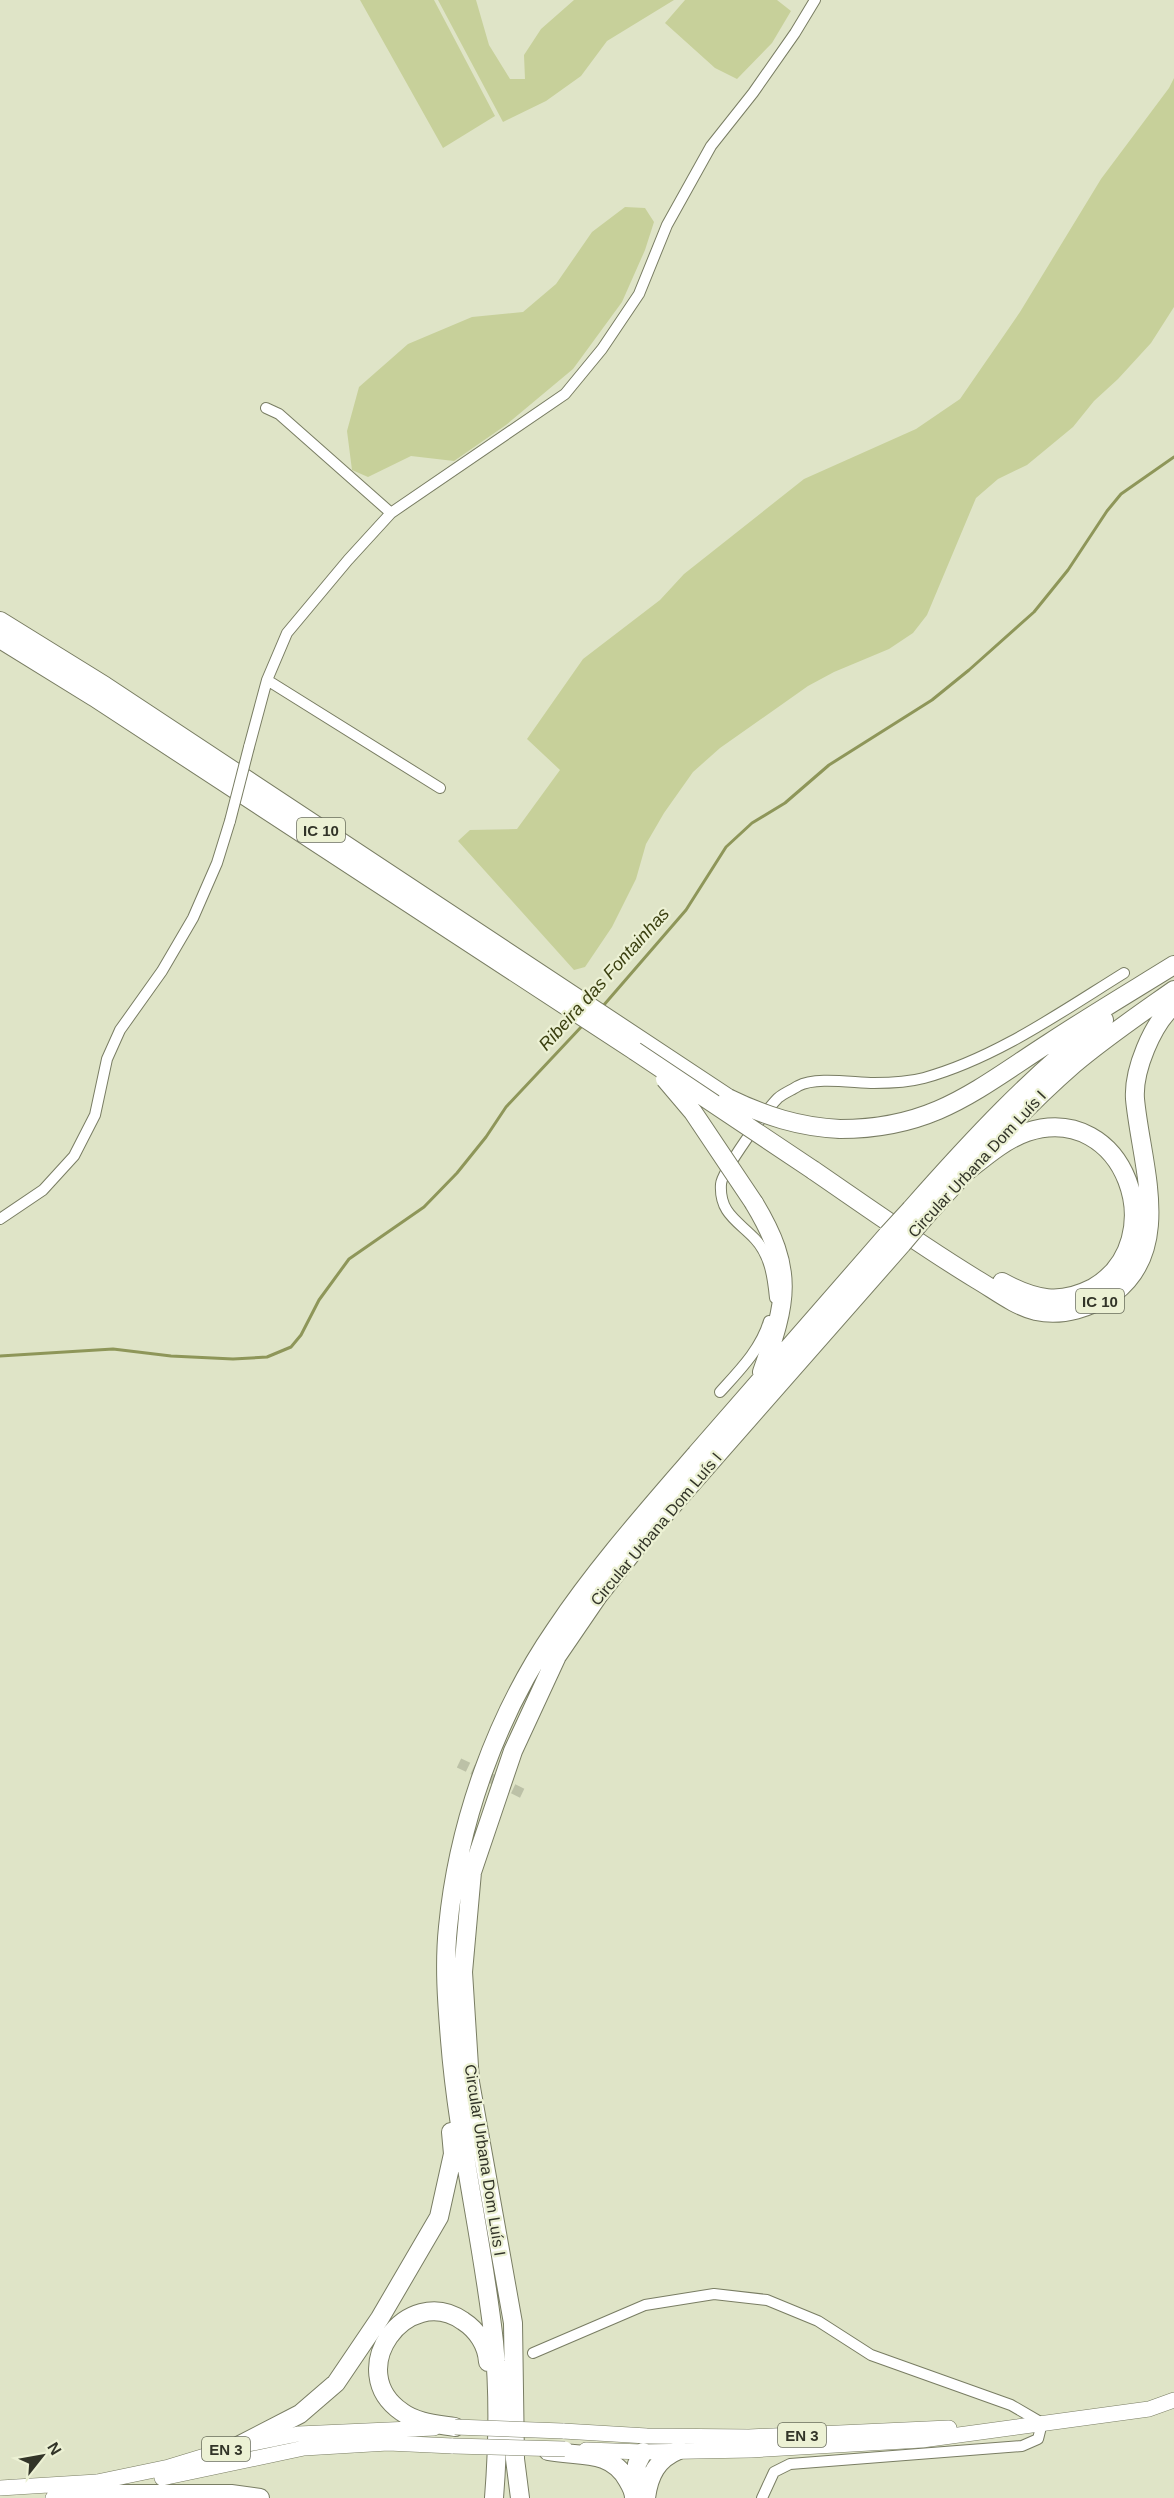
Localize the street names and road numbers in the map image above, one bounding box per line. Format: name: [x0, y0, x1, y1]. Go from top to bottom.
road number: IC 10: [297, 818, 345, 842]
street label: Circular Urbana Dom Luís I: [905, 1087, 1049, 1241]
road number: IC 10: [1076, 1289, 1124, 1313]
street label: Circular Urbana Dom Luís I: [587, 1449, 725, 1609]
street label: Circular Urbana Dom Luís I: [461, 2063, 509, 2257]
road number: EN 3: [778, 2423, 826, 2447]
road number: EN 3: [202, 2437, 250, 2461]

